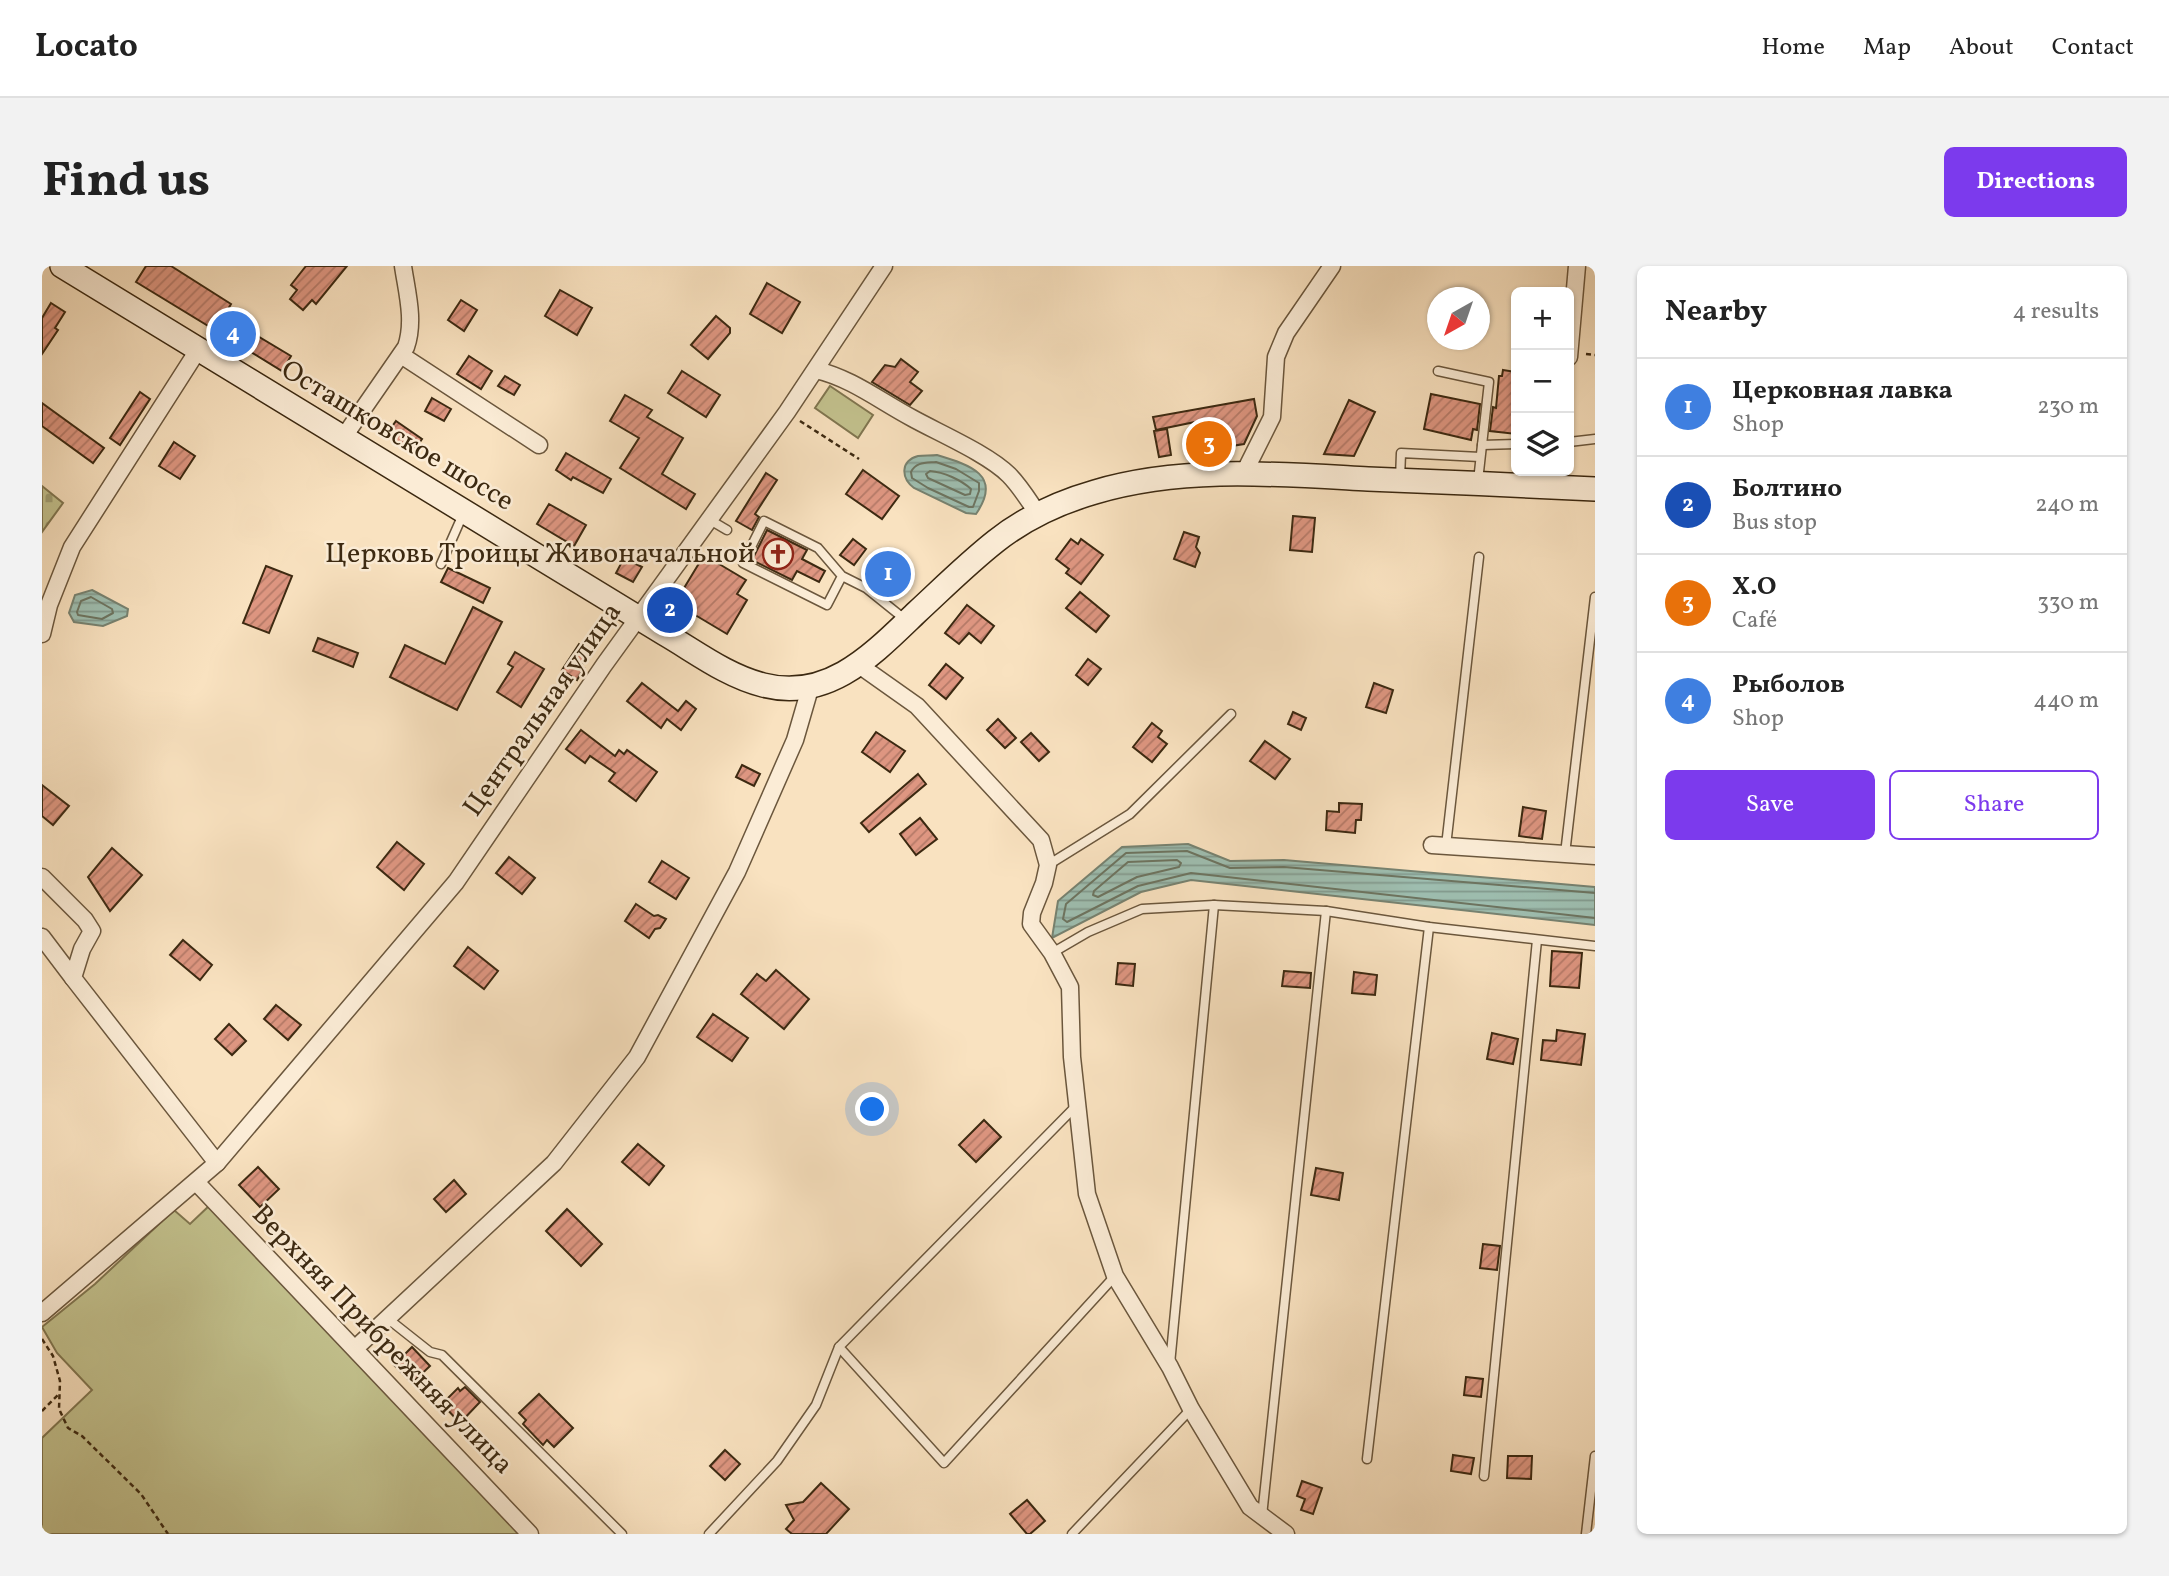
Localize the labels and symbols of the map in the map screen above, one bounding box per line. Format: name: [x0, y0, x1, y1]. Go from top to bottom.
north arrow: [1427, 287, 1490, 350]
pin: 4: [210, 308, 256, 360]
street label: Осташковское шоссе: [273, 351, 521, 521]
pin: 3: [1186, 418, 1232, 470]
place label: Церковь Троицы Живоначальной: [325, 535, 755, 574]
church icon: Церковь Троицы Живоначальной: [761, 537, 795, 571]
pin: 1: [865, 548, 911, 600]
pin: 2: [647, 584, 693, 636]
street label: Центральная улица: [454, 595, 632, 825]
your location: [855, 1092, 889, 1126]
street label: Верхняя Прибрежняя улица: [242, 1196, 522, 1484]

